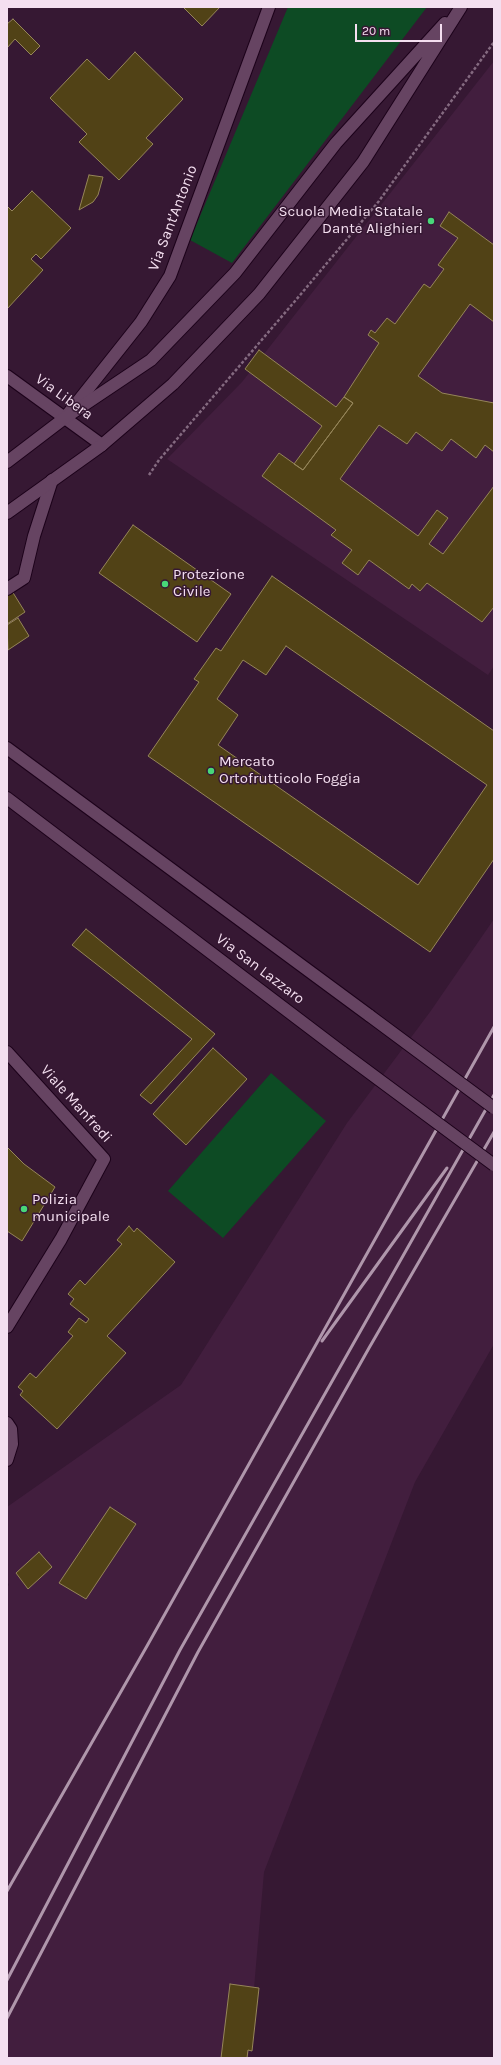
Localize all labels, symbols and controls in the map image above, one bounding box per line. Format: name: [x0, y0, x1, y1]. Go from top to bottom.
scale bar: [357, 16, 444, 42]
text: 20 m: [362, 24, 390, 38]
street label: Via Sant'Antonio: [145, 162, 201, 274]
place label: Scuola Media Statale Dante Alighieri: [279, 203, 423, 238]
marker: Scuola Media Statale Dante Alighieri: [426, 216, 436, 226]
street label: Via Libera: [32, 370, 96, 424]
place label: Protezione Civile: [173, 566, 245, 601]
marker: Protezione Civile: [160, 579, 170, 589]
place label: Mercato Ortofrutticolo Foggia: [219, 753, 361, 788]
marker: Mercato Ortofrutticolo Foggia: [206, 766, 216, 776]
street label: Via San Lazzaro: [212, 930, 308, 1008]
street label: Viale Manfredi: [36, 1061, 116, 1147]
place label: Polizia municipale: [32, 1191, 110, 1226]
marker: Polizia municipale: [19, 1204, 29, 1214]

